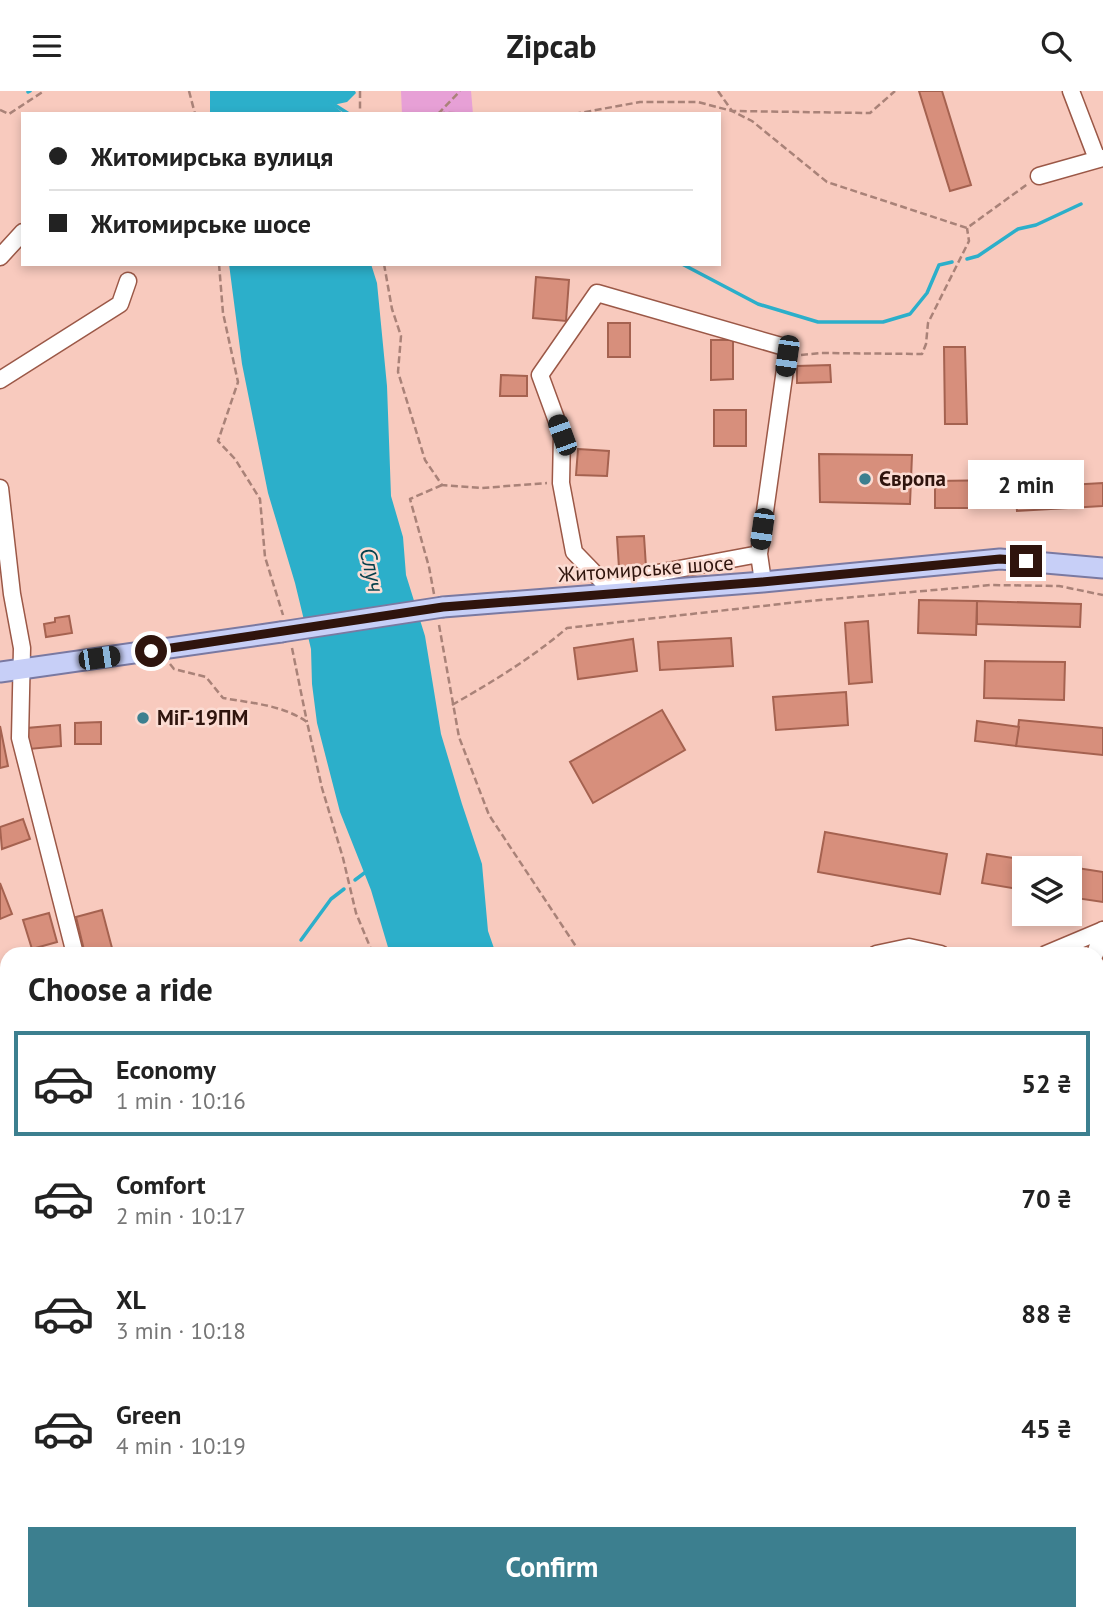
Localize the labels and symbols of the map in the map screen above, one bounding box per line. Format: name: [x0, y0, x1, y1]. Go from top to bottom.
car: [774, 334, 801, 378]
car: [545, 412, 580, 458]
callout: 2 min: [968, 459, 1084, 509]
place label: Європа: [879, 465, 946, 492]
marker: Європа: [857, 471, 873, 487]
car: [749, 507, 776, 551]
water label: Случ: [354, 545, 391, 595]
route end: [1010, 545, 1042, 577]
street label: Житомирське шосе: [556, 549, 735, 588]
route start: [135, 635, 167, 667]
car: [77, 645, 122, 671]
place label: МіГ-19ПМ: [157, 704, 248, 731]
marker: МіГ-19ПМ: [135, 710, 151, 726]

